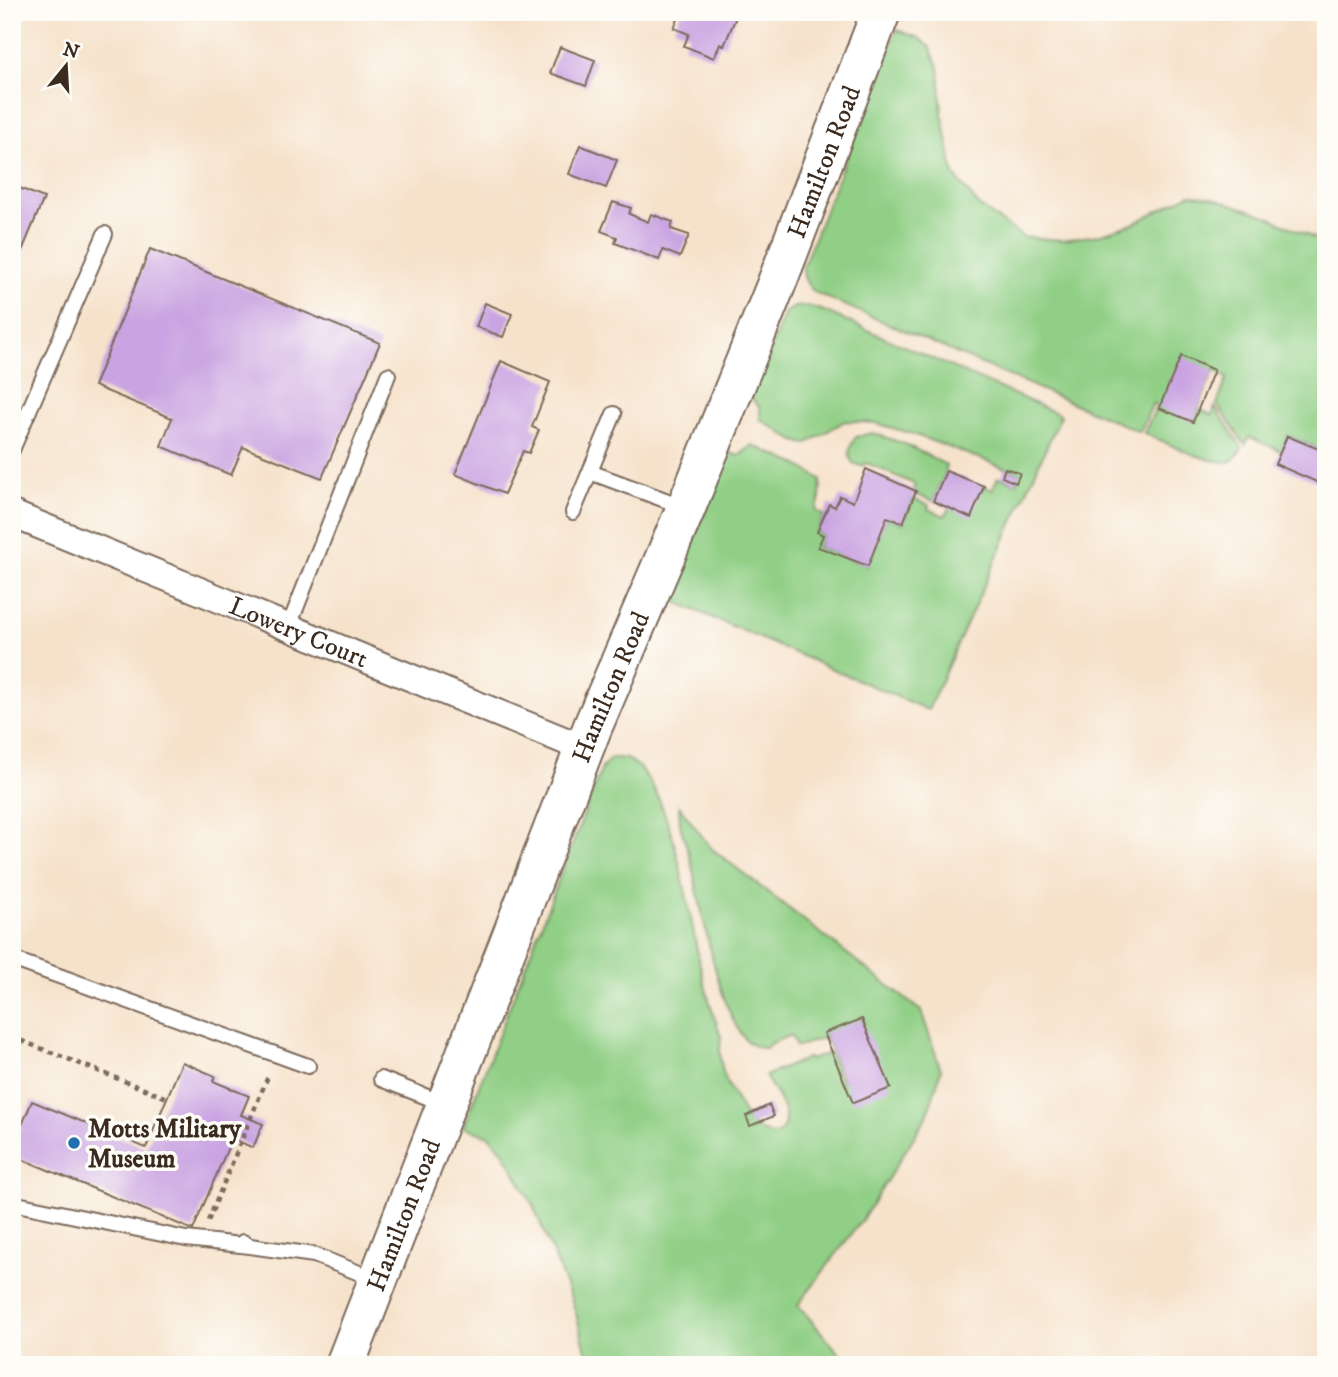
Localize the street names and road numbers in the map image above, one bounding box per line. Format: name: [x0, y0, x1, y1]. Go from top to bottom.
street label: Hamilton Road: [781, 81, 869, 243]
street label: Lowery Court: [224, 590, 372, 676]
street label: Hamilton Road: [565, 607, 658, 768]
street label: Hamilton Road: [360, 1134, 449, 1296]

